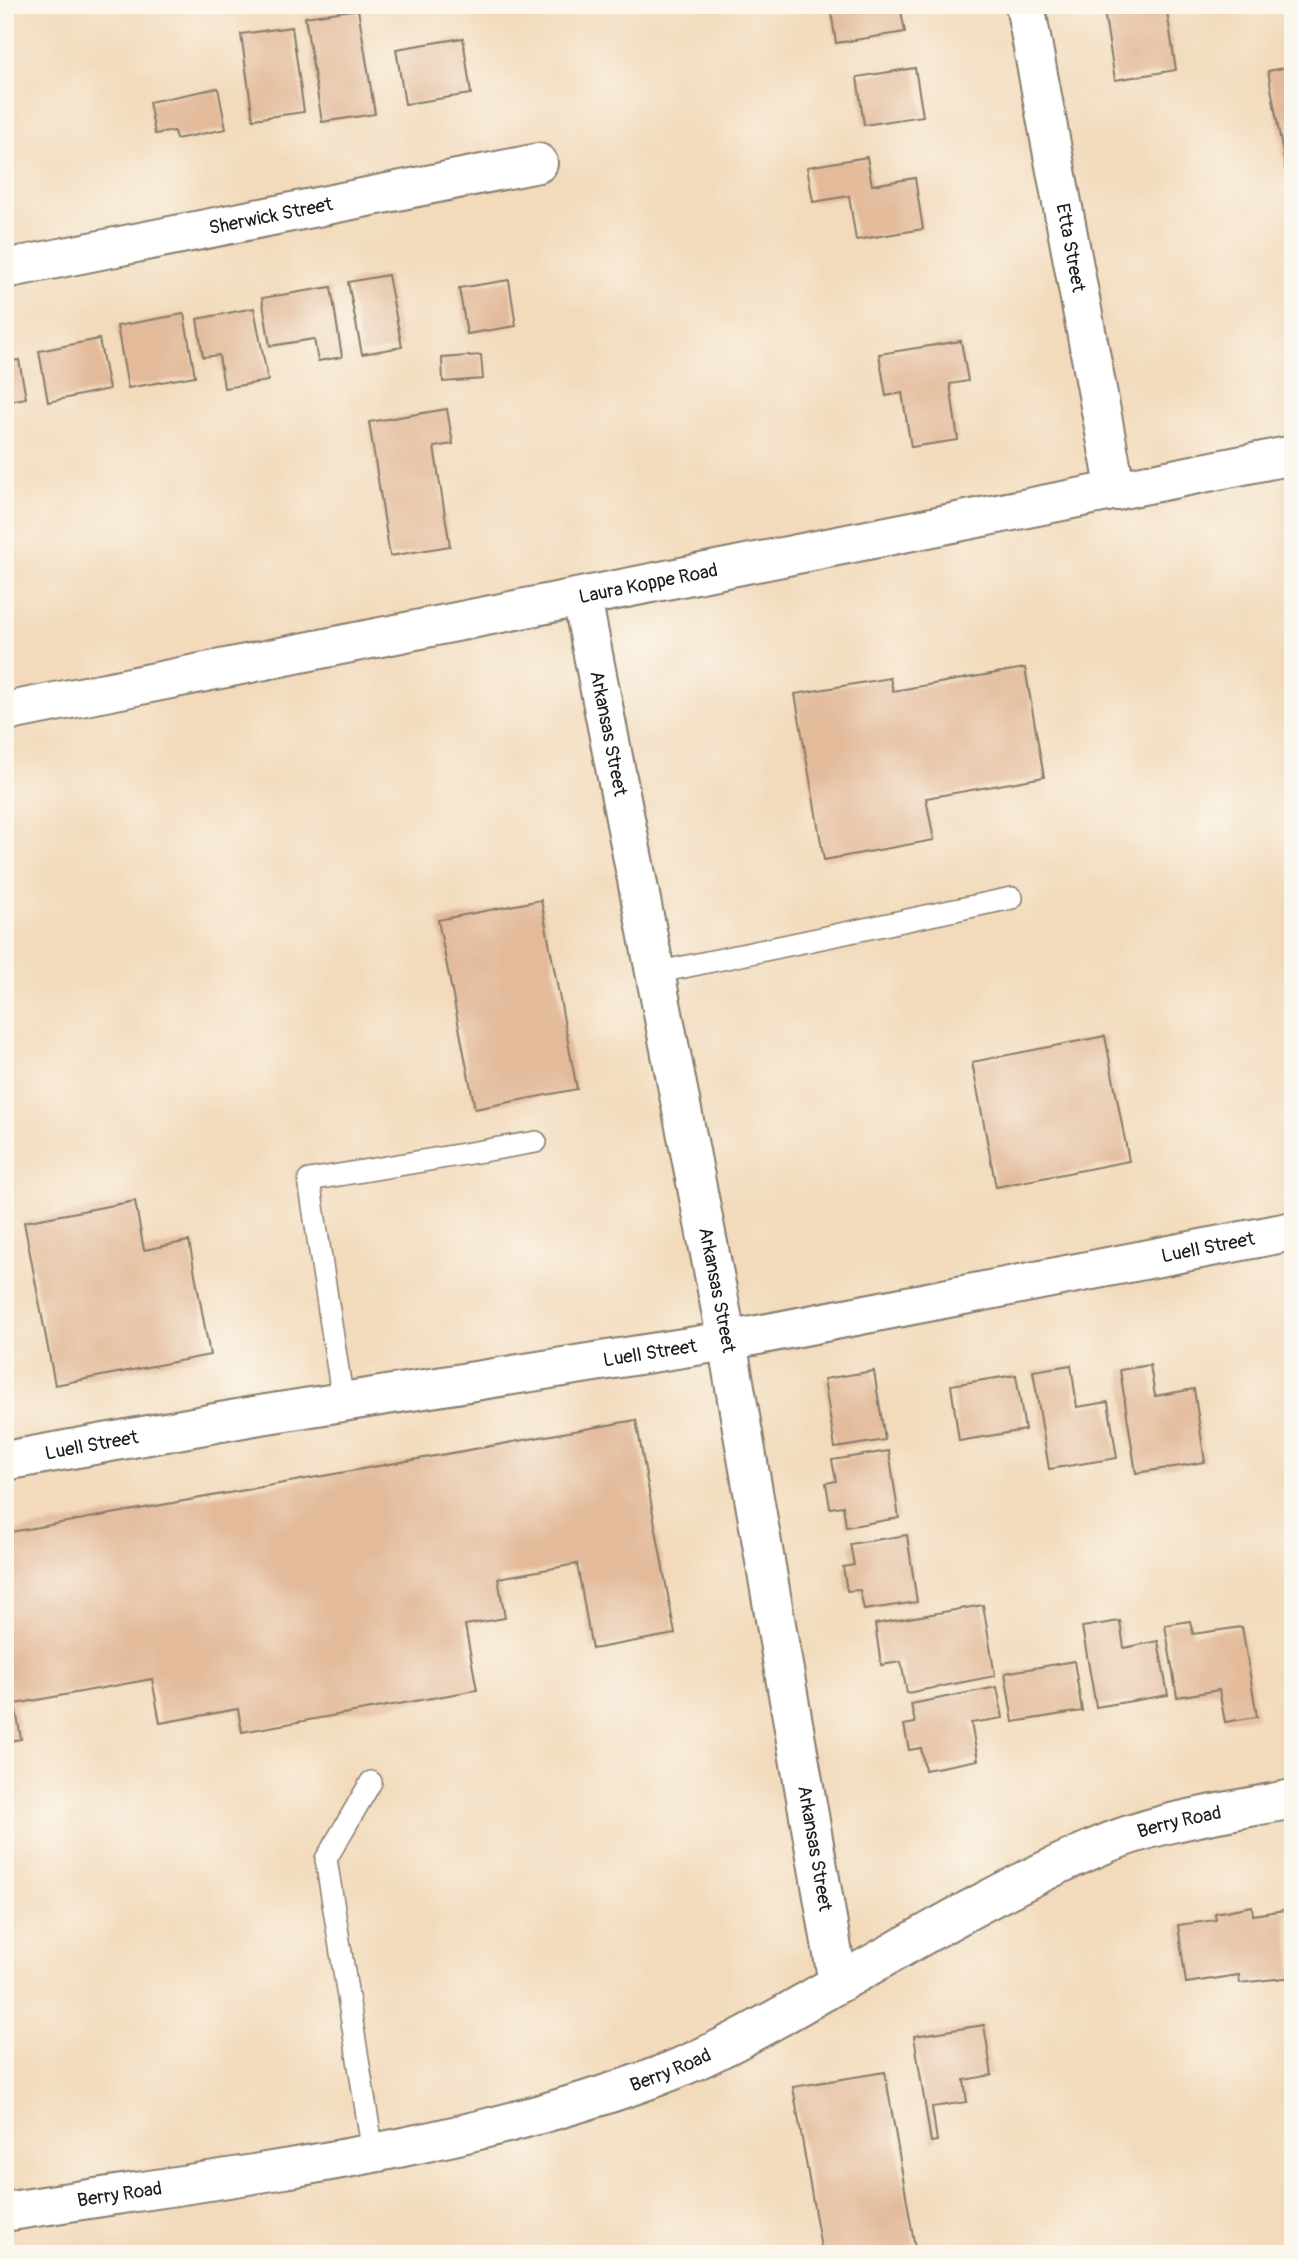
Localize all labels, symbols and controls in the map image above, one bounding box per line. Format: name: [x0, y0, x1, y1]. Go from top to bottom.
street label: Sherwick Street: [207, 192, 335, 240]
street label: Etta Street: [1050, 201, 1091, 294]
street label: Laura Koppe Road: [577, 558, 720, 609]
street label: Arkansas Street: [584, 669, 632, 799]
street label: Arkansas Street: [693, 1225, 741, 1355]
street label: Luell Street: [1159, 1227, 1257, 1268]
street label: Luell Street: [602, 1334, 699, 1372]
street label: Luell Street: [43, 1425, 141, 1466]
street label: Arkansas Street: [792, 1784, 837, 1914]
street label: Berry Road: [1134, 1801, 1223, 1844]
street label: Berry Road: [627, 2043, 715, 2097]
street label: Berry Road: [76, 2176, 164, 2213]

